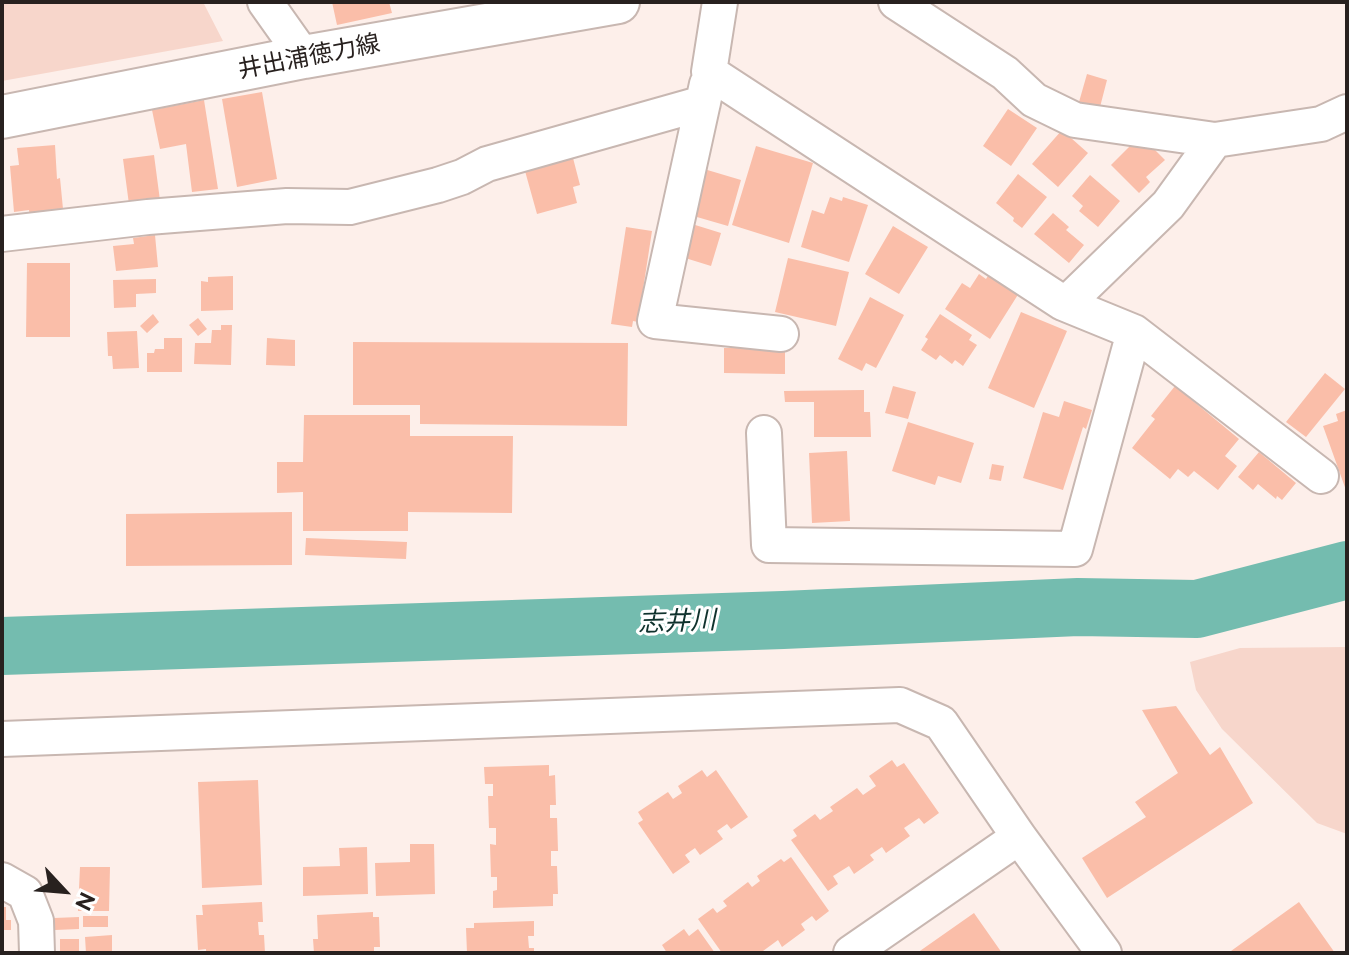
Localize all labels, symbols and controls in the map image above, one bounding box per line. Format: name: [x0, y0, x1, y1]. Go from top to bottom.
street label: 井出浦徳力線: [236, 29, 382, 85]
water label: 志井川: [637, 605, 717, 639]
north arrow: [24, 851, 104, 931]
text: N: [70, 888, 101, 915]

